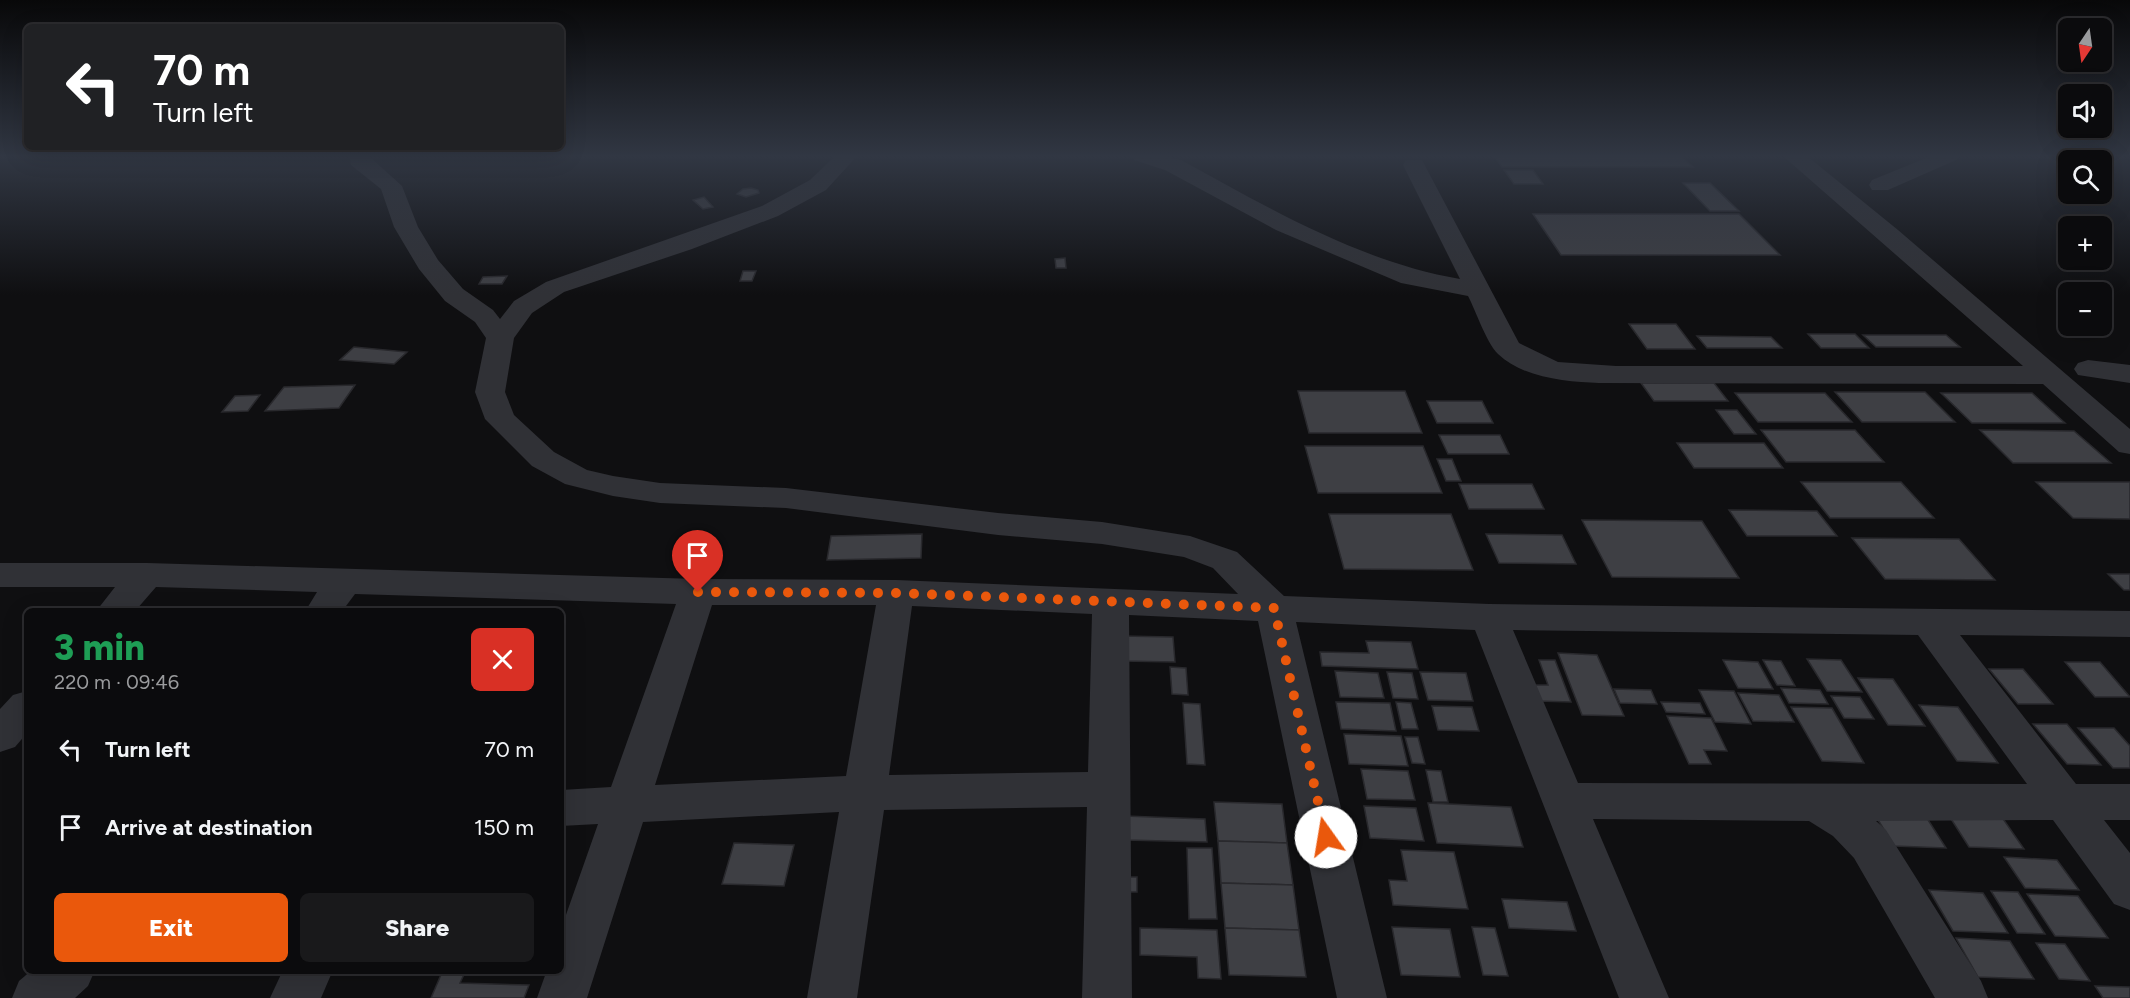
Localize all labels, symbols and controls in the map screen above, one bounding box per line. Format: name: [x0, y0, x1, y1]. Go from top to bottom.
north arrow: [2058, 18, 2112, 72]
map controls: [2058, 18, 2112, 336]
text: 70 m: [153, 45, 250, 96]
icon: left: [54, 48, 132, 126]
button: sound: [2058, 84, 2112, 138]
text: Turn left: [153, 96, 253, 129]
button: search: [2058, 150, 2112, 204]
button: +: [2058, 216, 2112, 270]
button: −: [2058, 282, 2112, 336]
pin: [672, 530, 723, 592]
icon: arrive: [681, 539, 714, 572]
text: 3 min: [54, 626, 145, 669]
button: close: [471, 628, 534, 691]
text: 220 m · 09:46: [54, 670, 179, 694]
icon: left: [54, 733, 87, 766]
text: Turn left: [105, 736, 191, 763]
text: 70 m: [484, 736, 534, 763]
position arrow: [1294, 805, 1358, 869]
icon: arrive: [54, 811, 87, 844]
text: Arrive at destination: [105, 814, 313, 841]
text: 150 m: [474, 814, 534, 841]
button: Exit: [54, 893, 288, 962]
button: Share: [300, 893, 534, 962]

